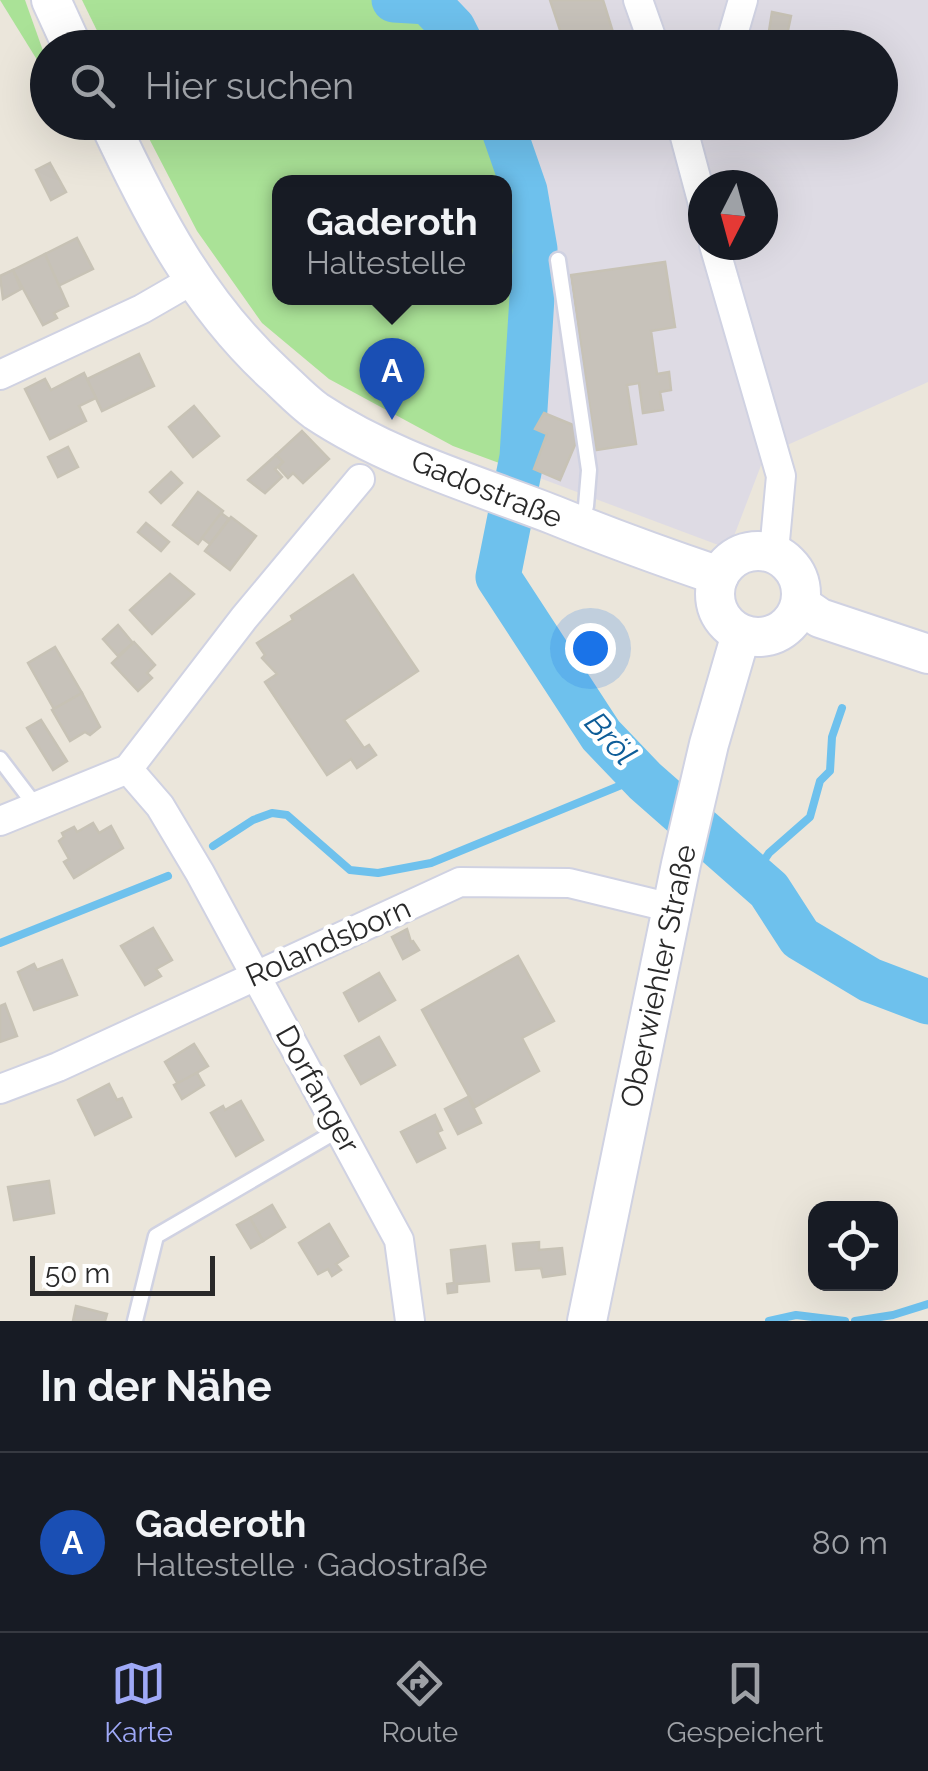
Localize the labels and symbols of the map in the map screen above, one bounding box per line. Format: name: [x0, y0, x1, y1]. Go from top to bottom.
north arrow: [688, 170, 778, 260]
pin: A: [360, 338, 424, 420]
street label: Gadostraße: [406, 443, 568, 535]
your location: [565, 623, 616, 674]
water label: Bröl: [578, 704, 644, 772]
street label: Oberwiehler Straße: [613, 842, 703, 1110]
street label: Rolandsborn: [240, 890, 416, 994]
street label: Dorfanger: [269, 1019, 368, 1159]
scale bar: [30, 1251, 215, 1296]

